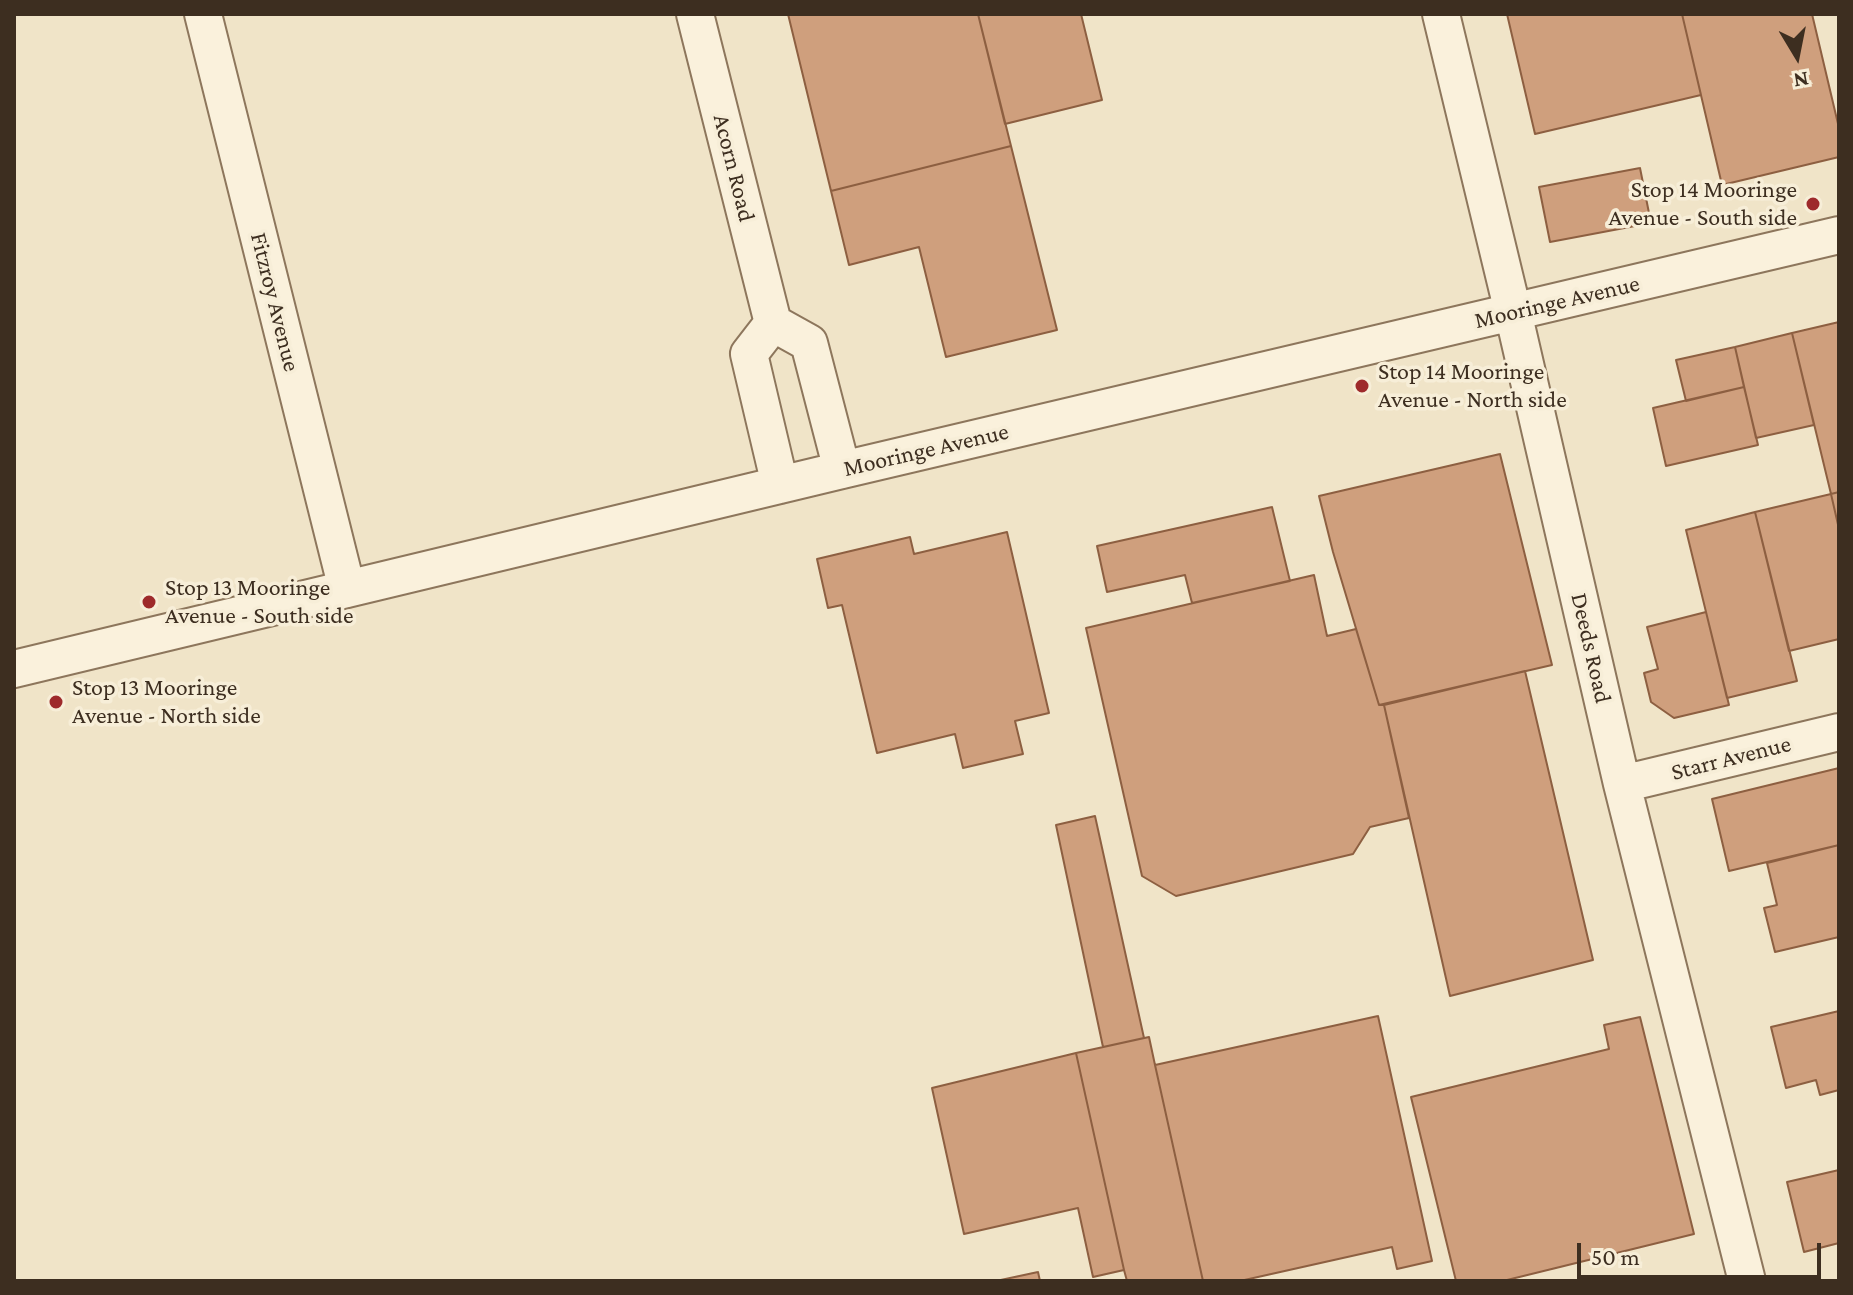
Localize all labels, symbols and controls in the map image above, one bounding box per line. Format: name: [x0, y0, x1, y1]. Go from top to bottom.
north arrow: [1757, 16, 1837, 96]
text: N: [1792, 67, 1811, 94]
street label: Acorn Road: [707, 111, 761, 225]
place label: Stop 14 Mooringe Avenue - South side: [1608, 176, 1797, 232]
marker: Stop 14 Mooringe Avenue - South side: [1804, 195, 1822, 213]
street label: Fitzroy Avenue: [244, 230, 306, 374]
street label: Mooringe Avenue: [1472, 269, 1642, 335]
place label: Stop 14 Mooringe Avenue - North side: [1378, 358, 1567, 414]
marker: Stop 14 Mooringe Avenue - North side: [1353, 377, 1371, 395]
street label: Mooringe Avenue: [841, 417, 1011, 483]
place label: Stop 13 Mooringe Avenue - South side: [165, 574, 354, 630]
street label: Deeds Road: [1564, 590, 1618, 706]
marker: Stop 13 Mooringe Avenue - South side: [140, 593, 158, 611]
place label: Stop 13 Mooringe Avenue - North side: [72, 674, 261, 730]
marker: Stop 13 Mooringe Avenue - North side: [47, 693, 65, 711]
street label: Starr Avenue: [1668, 729, 1794, 787]
scale bar: [1581, 1227, 1825, 1277]
text: 50 m: [1591, 1243, 1640, 1270]

